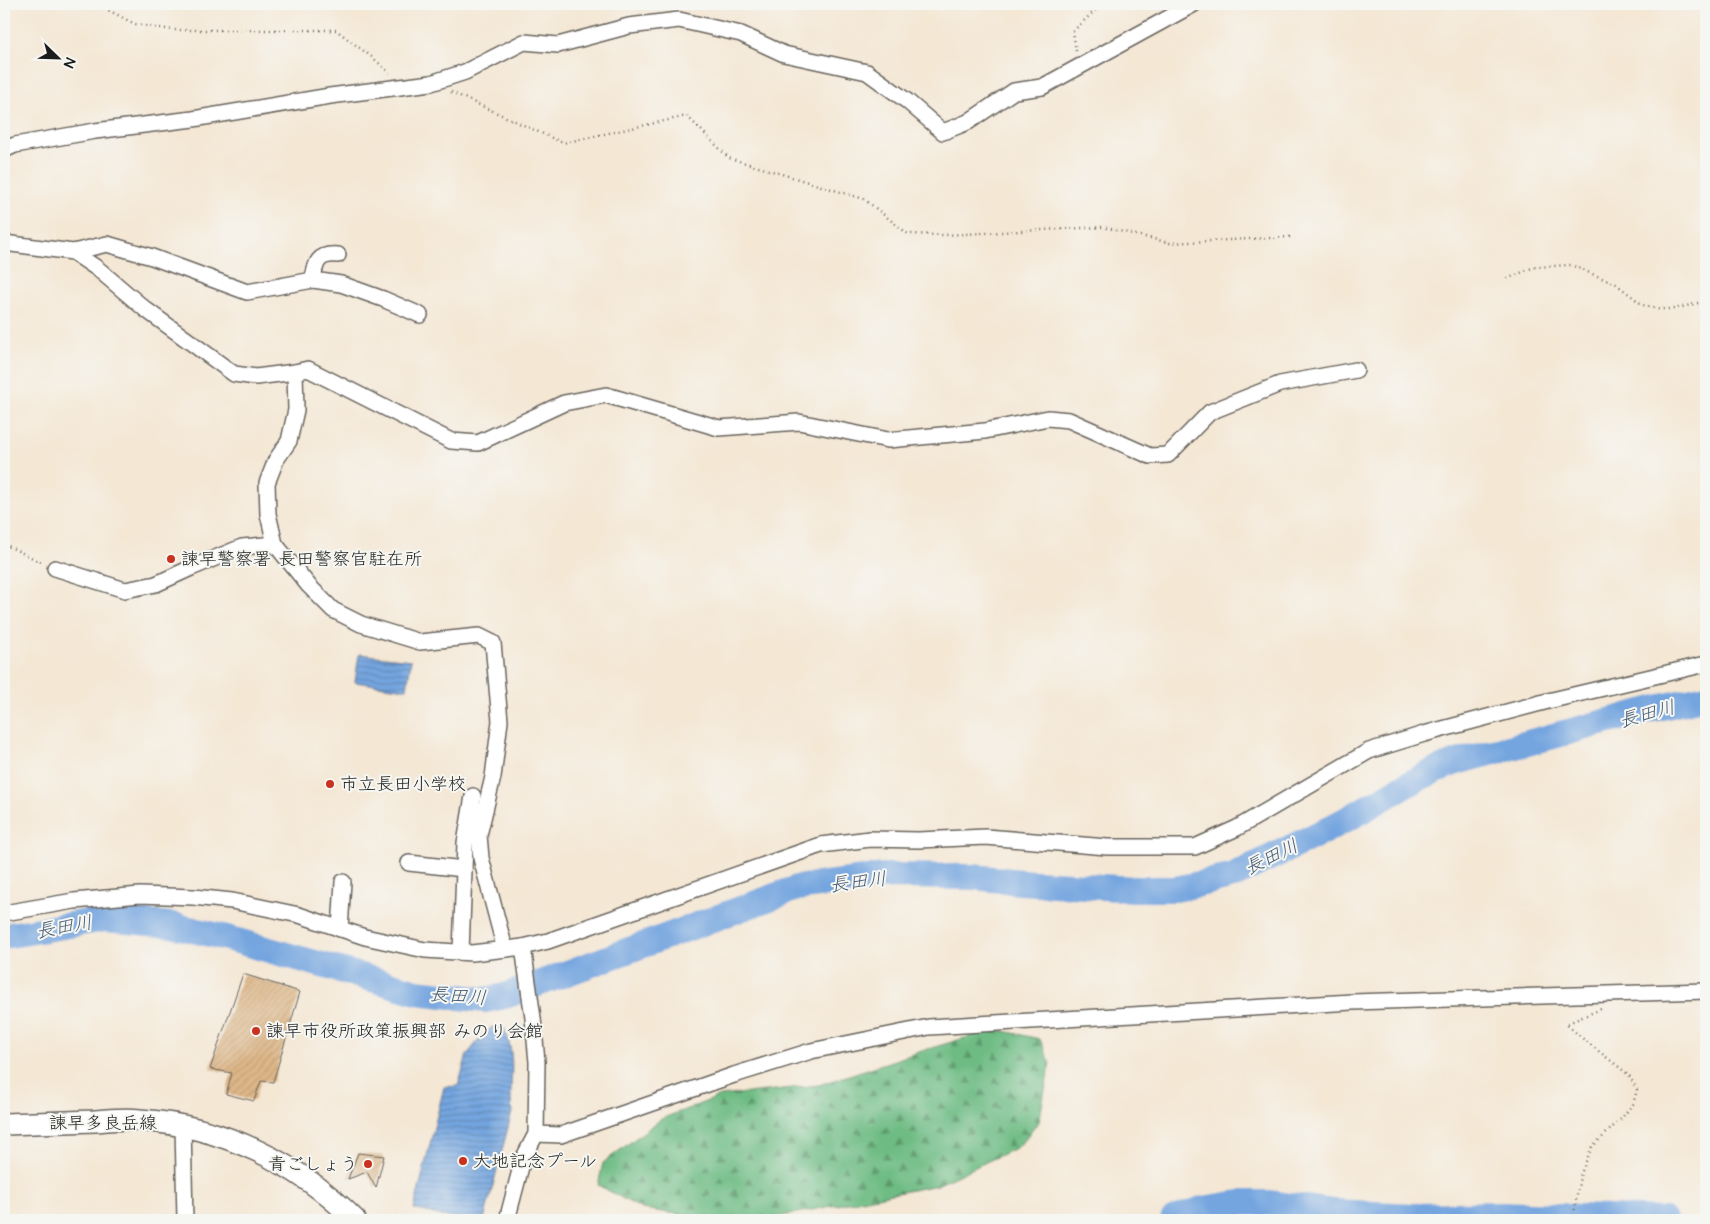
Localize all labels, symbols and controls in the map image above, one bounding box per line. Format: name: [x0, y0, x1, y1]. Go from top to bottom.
north arrow: [32, 32, 82, 82]
text: N: [58, 55, 80, 71]
place label: 諫早警察署 長田警察官駐在所: [181, 547, 422, 572]
marker: 諫早警察署 長田警察官駐在所: [165, 553, 177, 565]
water label: 長田川: [1616, 694, 1678, 735]
place label: 市立長田小学校: [340, 772, 466, 797]
marker: 市立長田小学校: [324, 778, 336, 790]
water label: 長田川: [1240, 833, 1303, 882]
water label: 長田川: [828, 866, 888, 899]
water label: 長田川: [34, 909, 95, 946]
water label: 長田川: [429, 981, 487, 1012]
place label: 諫早市役所政策振興部 みのり会館: [266, 1019, 543, 1044]
marker: 諫早市役所政策振興部 みのり会館: [250, 1025, 262, 1037]
street label: 諫早多良岳線: [49, 1111, 157, 1136]
place label: 大地記念プール: [473, 1149, 597, 1174]
place label: 青ごしょう: [268, 1152, 358, 1177]
marker: 大地記念プール: [457, 1155, 469, 1167]
marker: 青ごしょう: [362, 1158, 374, 1170]

